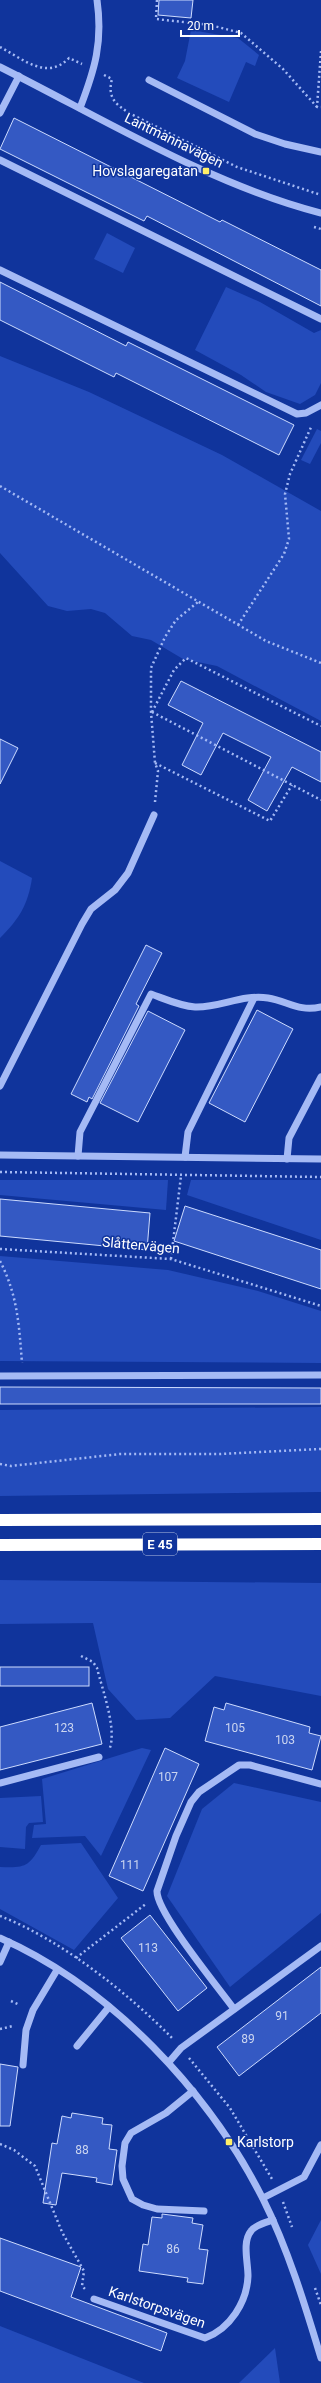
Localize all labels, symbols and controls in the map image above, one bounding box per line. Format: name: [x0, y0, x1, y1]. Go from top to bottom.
scale bar: [181, 12, 239, 38]
text: 20 m: [187, 19, 214, 33]
street label: Lantmannavägen: [122, 109, 226, 171]
place label: Hovslagaregatan: [92, 163, 198, 179]
marker: Hovslagaregatan: [201, 166, 211, 176]
street label: Slåttervägen: [101, 1234, 181, 1256]
road number: E 45: [143, 1533, 177, 1555]
house number: 123: [54, 1721, 74, 1735]
house number: 105: [225, 1721, 245, 1735]
house number: 103: [275, 1733, 295, 1747]
house number: 107: [158, 1770, 178, 1784]
house number: 111: [120, 1858, 140, 1872]
house number: 113: [138, 1941, 158, 1955]
house number: 91: [275, 2009, 289, 2023]
house number: 89: [241, 2032, 255, 2046]
place label: Karlstorp: [237, 2134, 294, 2150]
marker: Karlstorp: [224, 2137, 234, 2147]
house number: 88: [75, 2143, 89, 2157]
house number: 86: [166, 2242, 180, 2256]
street label: Karlstorpsvägen: [106, 2283, 208, 2331]

